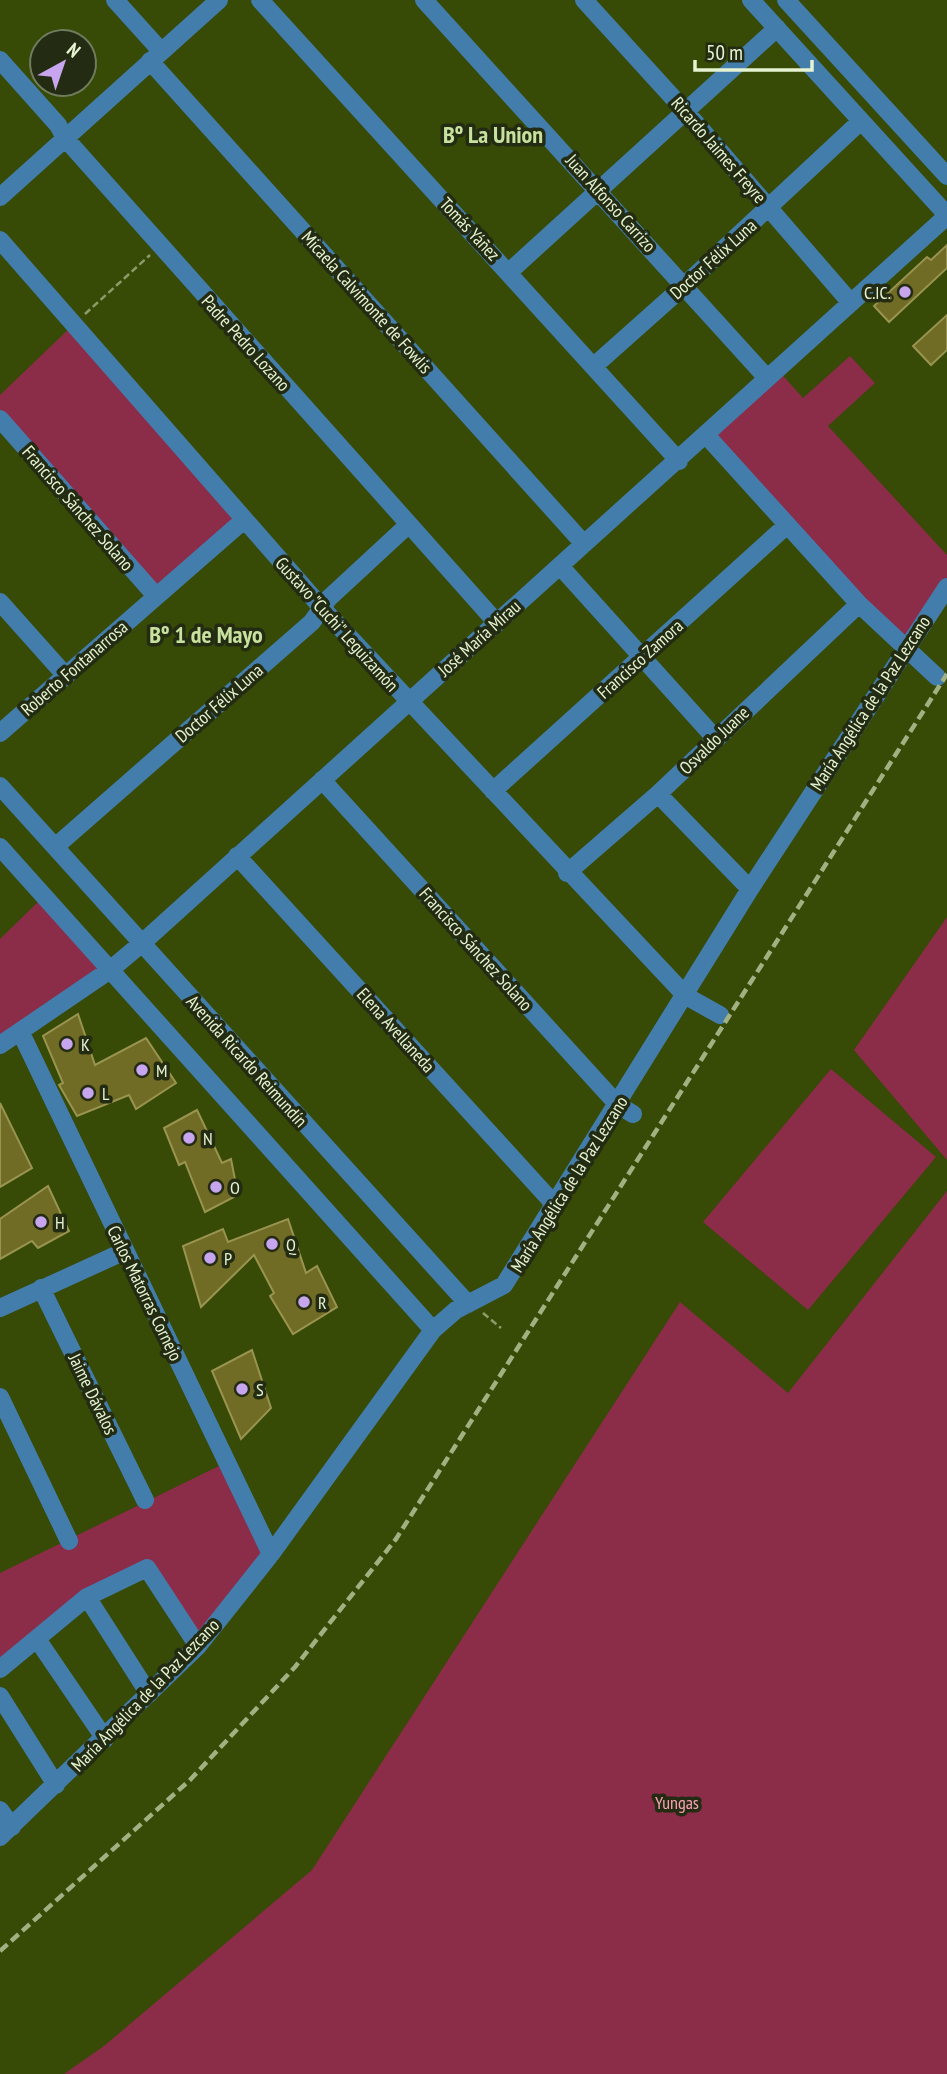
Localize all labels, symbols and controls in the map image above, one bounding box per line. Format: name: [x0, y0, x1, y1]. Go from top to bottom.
north arrow: [28, 28, 98, 98]
scale bar: [695, 28, 812, 72]
text: N: [62, 37, 86, 62]
text: 50 m: [706, 39, 743, 66]
street label: Ricardo Jaimes Freyre: [666, 92, 772, 208]
district label: Bº La Union: [443, 119, 543, 150]
street label: Juan Alfonso Carrizo: [560, 148, 661, 257]
street label: Tomás Yáñez: [435, 192, 505, 266]
street label: Doctor Félix Luna: [665, 214, 761, 304]
street label: Micaela Calvimonte de Fowlis: [297, 226, 437, 378]
place label: C.IC.: [864, 281, 891, 304]
marker: C.IC.: [897, 284, 913, 300]
street label: Padre Pedro Lozano: [197, 290, 295, 396]
street label: Francisco Sánchez Solano: [17, 441, 139, 575]
street label: Gustavo "Cuchi" Leguizamón: [270, 552, 404, 696]
street label: José María Mirau: [432, 595, 525, 682]
street label: María Angélica de la Paz Lezcano: [805, 611, 935, 795]
street label: Francisco Zamora: [592, 614, 688, 704]
street label: Roberto Fontanarrosa: [16, 615, 132, 721]
district label: Bº 1 de Mayo: [149, 619, 263, 650]
street label: Doctor Félix Luna: [170, 659, 268, 747]
street label: Osvaldo Juane: [674, 701, 754, 779]
street label: Francisco Sánchez Solano: [414, 882, 538, 1016]
street label: Elena Avellaneda: [352, 983, 440, 1077]
street label: Avenida Ricardo Reimundín: [182, 990, 312, 1132]
place label: K: [81, 1033, 90, 1056]
marker: K: [59, 1036, 75, 1052]
place label: M: [156, 1059, 167, 1082]
marker: M: [134, 1062, 150, 1078]
place label: L: [102, 1082, 110, 1105]
marker: L: [80, 1085, 96, 1101]
street label: María Angélica de la Paz Lezcano: [505, 1091, 633, 1276]
place label: N: [203, 1127, 213, 1150]
marker: N: [181, 1130, 197, 1146]
place label: O: [230, 1176, 240, 1199]
marker: O: [208, 1179, 224, 1195]
place label: H: [55, 1211, 65, 1234]
marker: H: [33, 1214, 49, 1230]
street label: Carlos Matorras Cornejo: [102, 1222, 188, 1365]
place label: Q: [286, 1233, 297, 1256]
marker: Q: [264, 1236, 280, 1252]
place label: P: [224, 1247, 232, 1270]
marker: P: [202, 1250, 218, 1266]
place label: R: [318, 1291, 327, 1314]
marker: R: [296, 1294, 312, 1310]
street label: Jaime Dávalos: [63, 1349, 122, 1438]
place label: S: [256, 1378, 264, 1401]
marker: S: [234, 1381, 250, 1397]
street label: María Angélica de la Paz Lezcano: [66, 1614, 224, 1776]
park label: Yungas: [655, 1791, 699, 1814]

